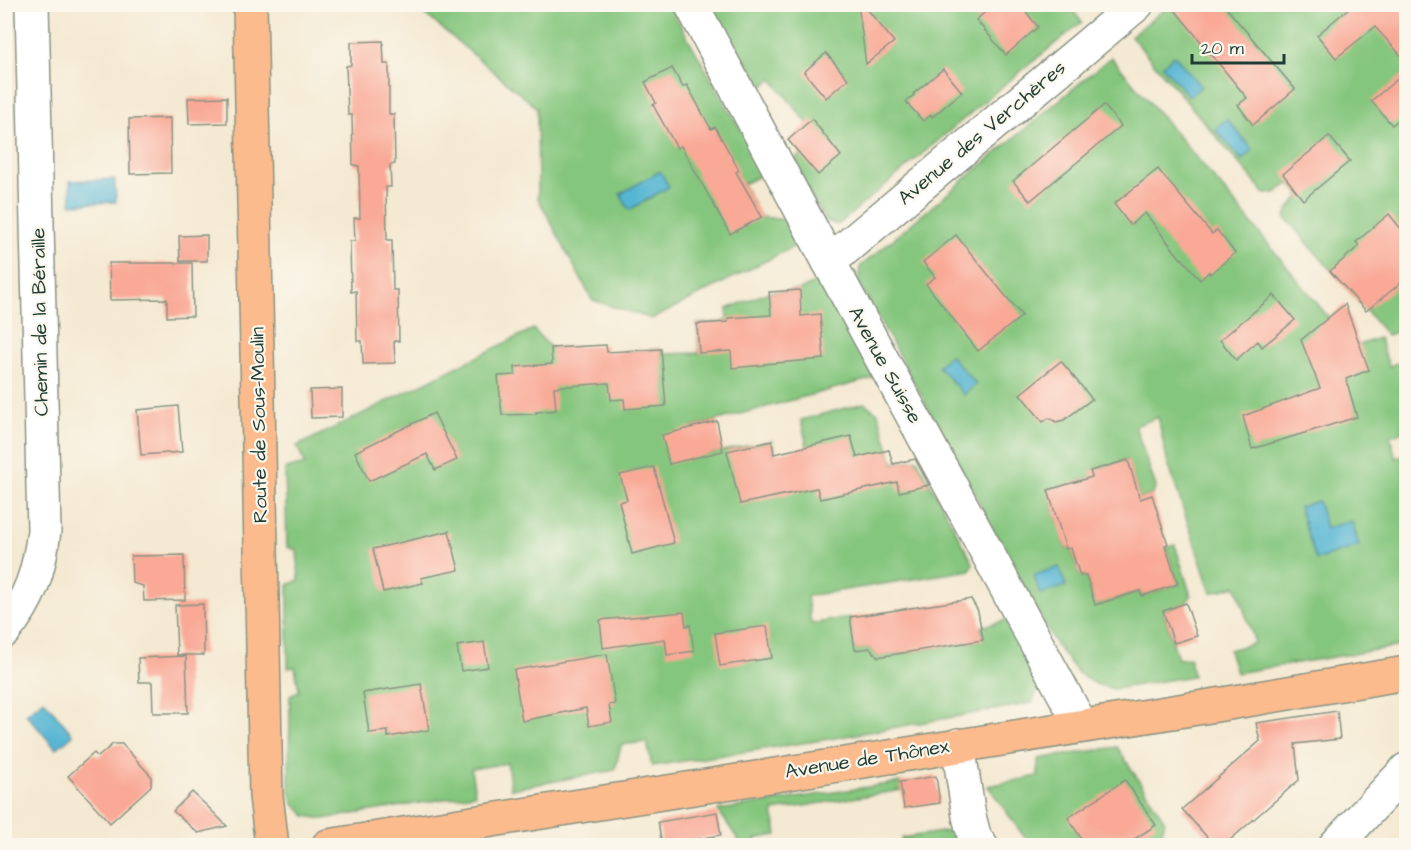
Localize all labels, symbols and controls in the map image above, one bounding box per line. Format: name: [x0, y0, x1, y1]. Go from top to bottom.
scale bar: [1192, 27, 1284, 65]
text: 20 m: [1201, 36, 1244, 61]
street label: Avenue des Verchères: [892, 54, 1072, 212]
street label: Chemin de la Béraille: [24, 227, 56, 416]
street label: Avenue Suisse: [841, 301, 929, 429]
street label: Route de Sous-Moulin: [243, 327, 275, 523]
street label: Avenue de Thônex: [783, 732, 952, 786]

